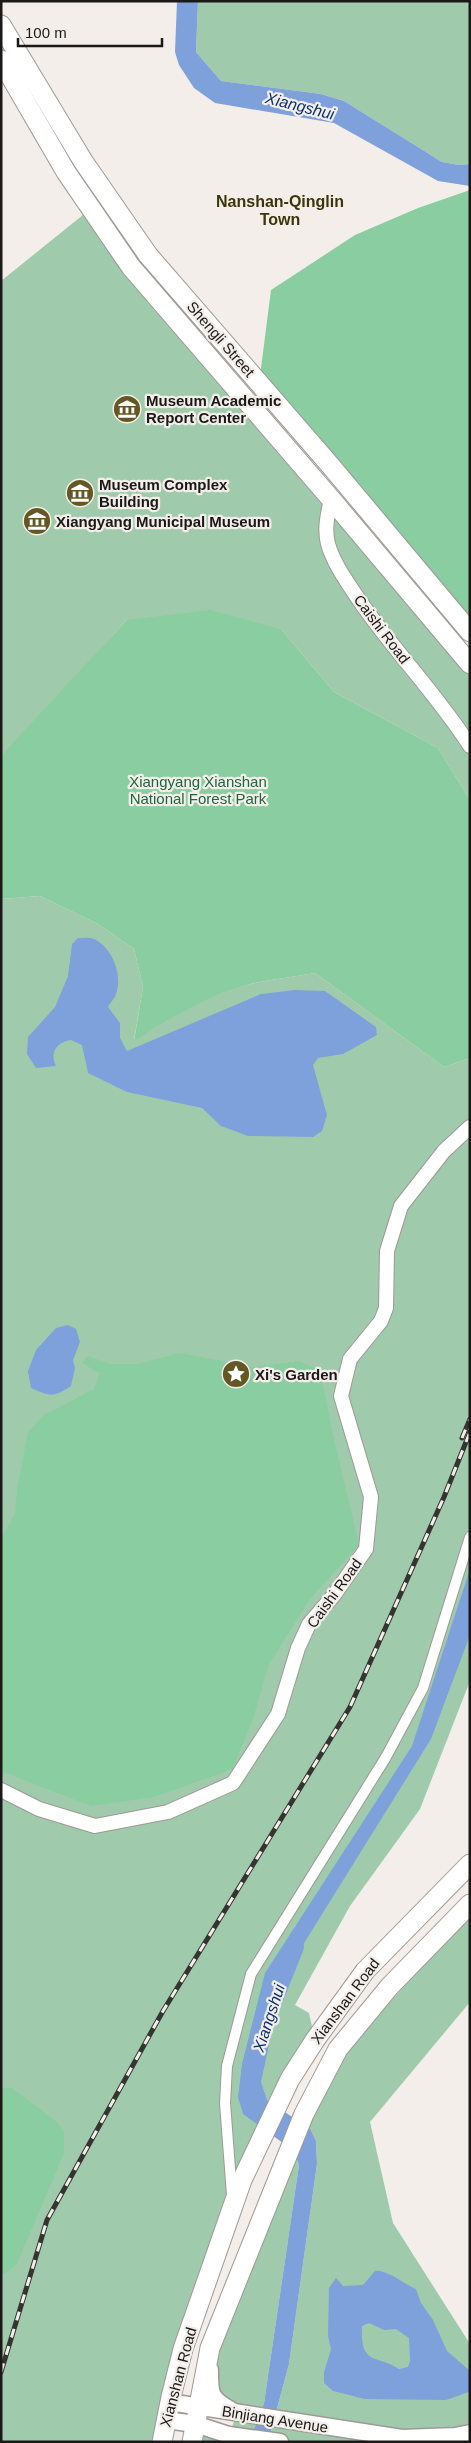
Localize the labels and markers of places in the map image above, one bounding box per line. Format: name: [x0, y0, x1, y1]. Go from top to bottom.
place label: Museum Academic Report Center: [146, 392, 281, 426]
museum icon: Museum Academic Report Center: [112, 394, 142, 424]
place label: Museum Complex Building: [99, 476, 228, 510]
museum icon: Museum Complex Building: [65, 478, 95, 508]
museum icon: Xiangyang Municipal Museum: [22, 506, 52, 536]
place label: Xiangyang Municipal Museum: [56, 513, 270, 530]
place icon: Xi's Garden: [221, 1359, 251, 1389]
place label: Xi's Garden: [255, 1366, 338, 1383]

